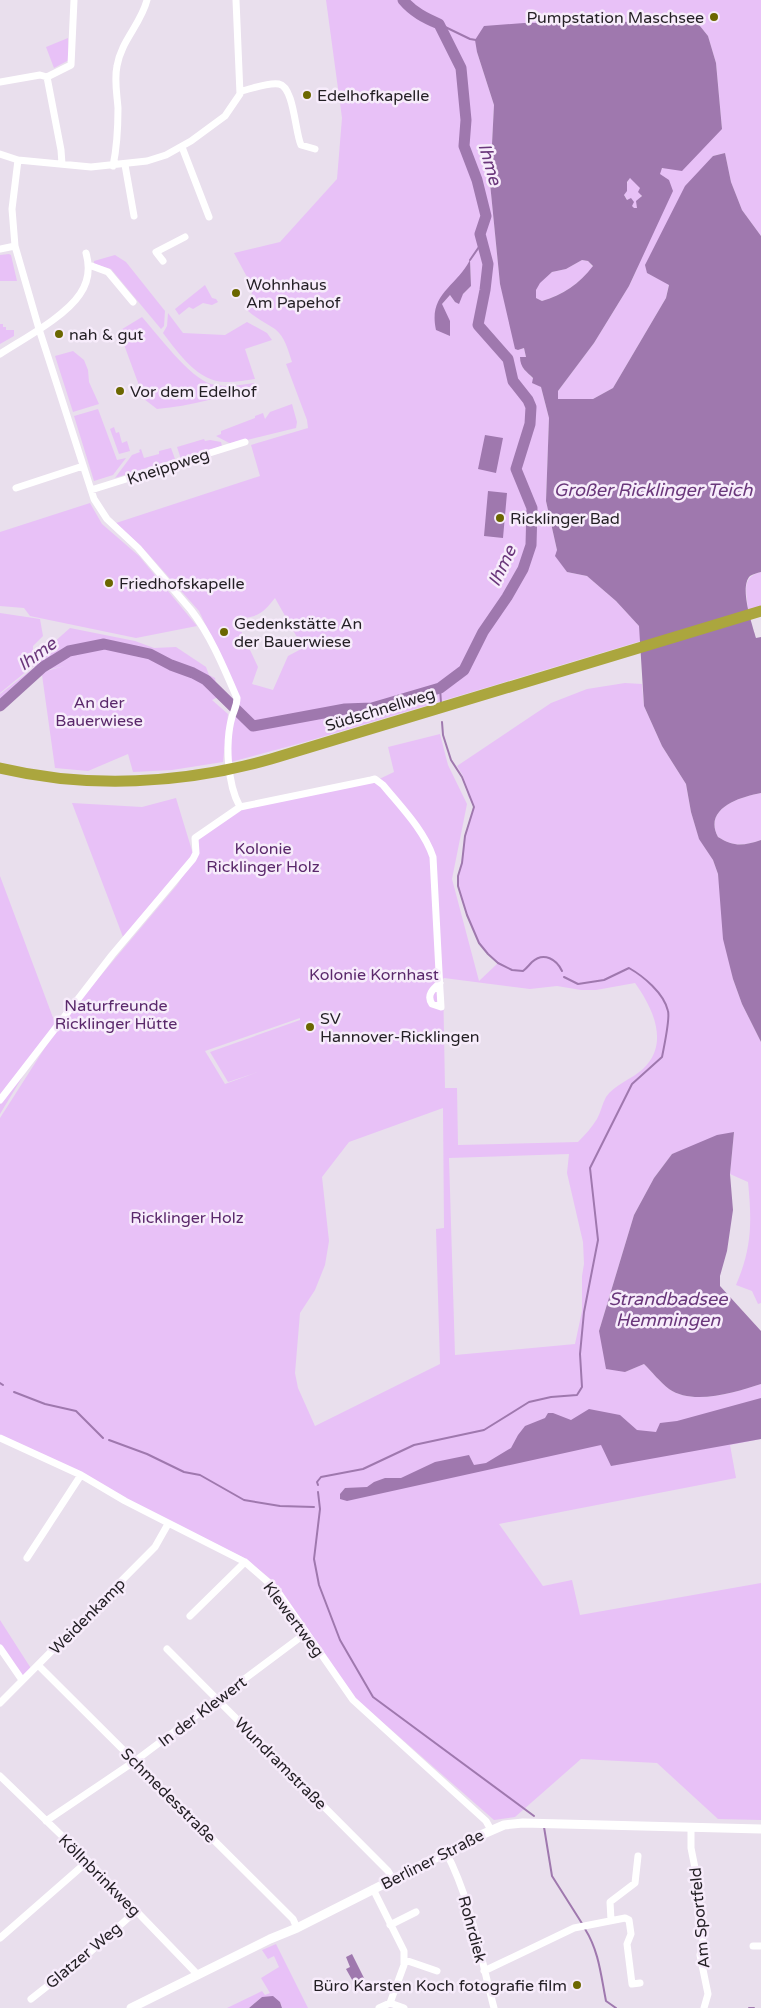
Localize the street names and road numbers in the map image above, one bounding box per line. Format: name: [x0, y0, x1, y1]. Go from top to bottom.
street label: Kneippweg: [125, 444, 212, 490]
street label: Südschnellweg: [323, 684, 438, 736]
street label: Weidenkamp: [45, 1574, 130, 1659]
street label: Klewertweg: [258, 1578, 328, 1661]
street label: In der Klewert: [155, 1672, 251, 1751]
street label: Wundramstraße: [230, 1713, 331, 1814]
street label: Schmedesstraße: [117, 1744, 220, 1847]
street label: Berliner Straße: [378, 1825, 487, 1894]
street label: Köllnbrinkweg: [54, 1830, 145, 1921]
street label: Am Sportfeld: [686, 1867, 714, 1969]
street label: Rohrdiek: [453, 1894, 491, 1965]
street label: Glatzer Weg: [42, 1918, 126, 1993]

